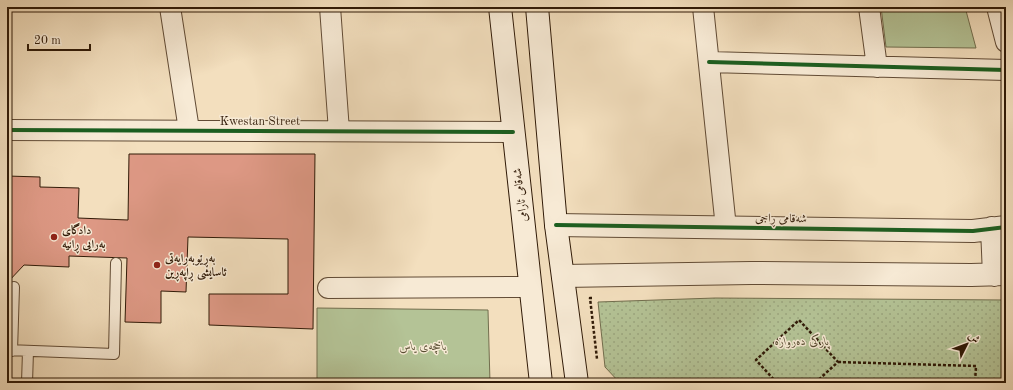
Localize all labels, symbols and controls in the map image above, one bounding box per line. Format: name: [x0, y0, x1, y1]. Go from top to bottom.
scale bar: [28, 26, 90, 52]
text: 20 m: [34, 35, 61, 47]
street label: Kwestan Street: [220, 116, 300, 128]
street label: شەقامی ئارامی: [512, 167, 530, 222]
street label: شەقامی ڕاجی: [755, 213, 807, 228]
place label: دادگای بەرایی ڕانیە: [62, 222, 106, 254]
marker: دادگای بەرایی ڕانیە: [49, 232, 59, 242]
place label: بەڕێوبەرایەتی ئاسایشی ڕاپەڕین: [164, 252, 227, 282]
marker: بەڕێوبەرایەتی ئاسایشی ڕاپەڕین: [152, 260, 162, 270]
north arrow: [947, 324, 987, 364]
text: ش: [966, 331, 981, 346]
park label: پارکی دەروازە: [775, 333, 831, 350]
park label: باخچەی یاس: [399, 341, 447, 354]

